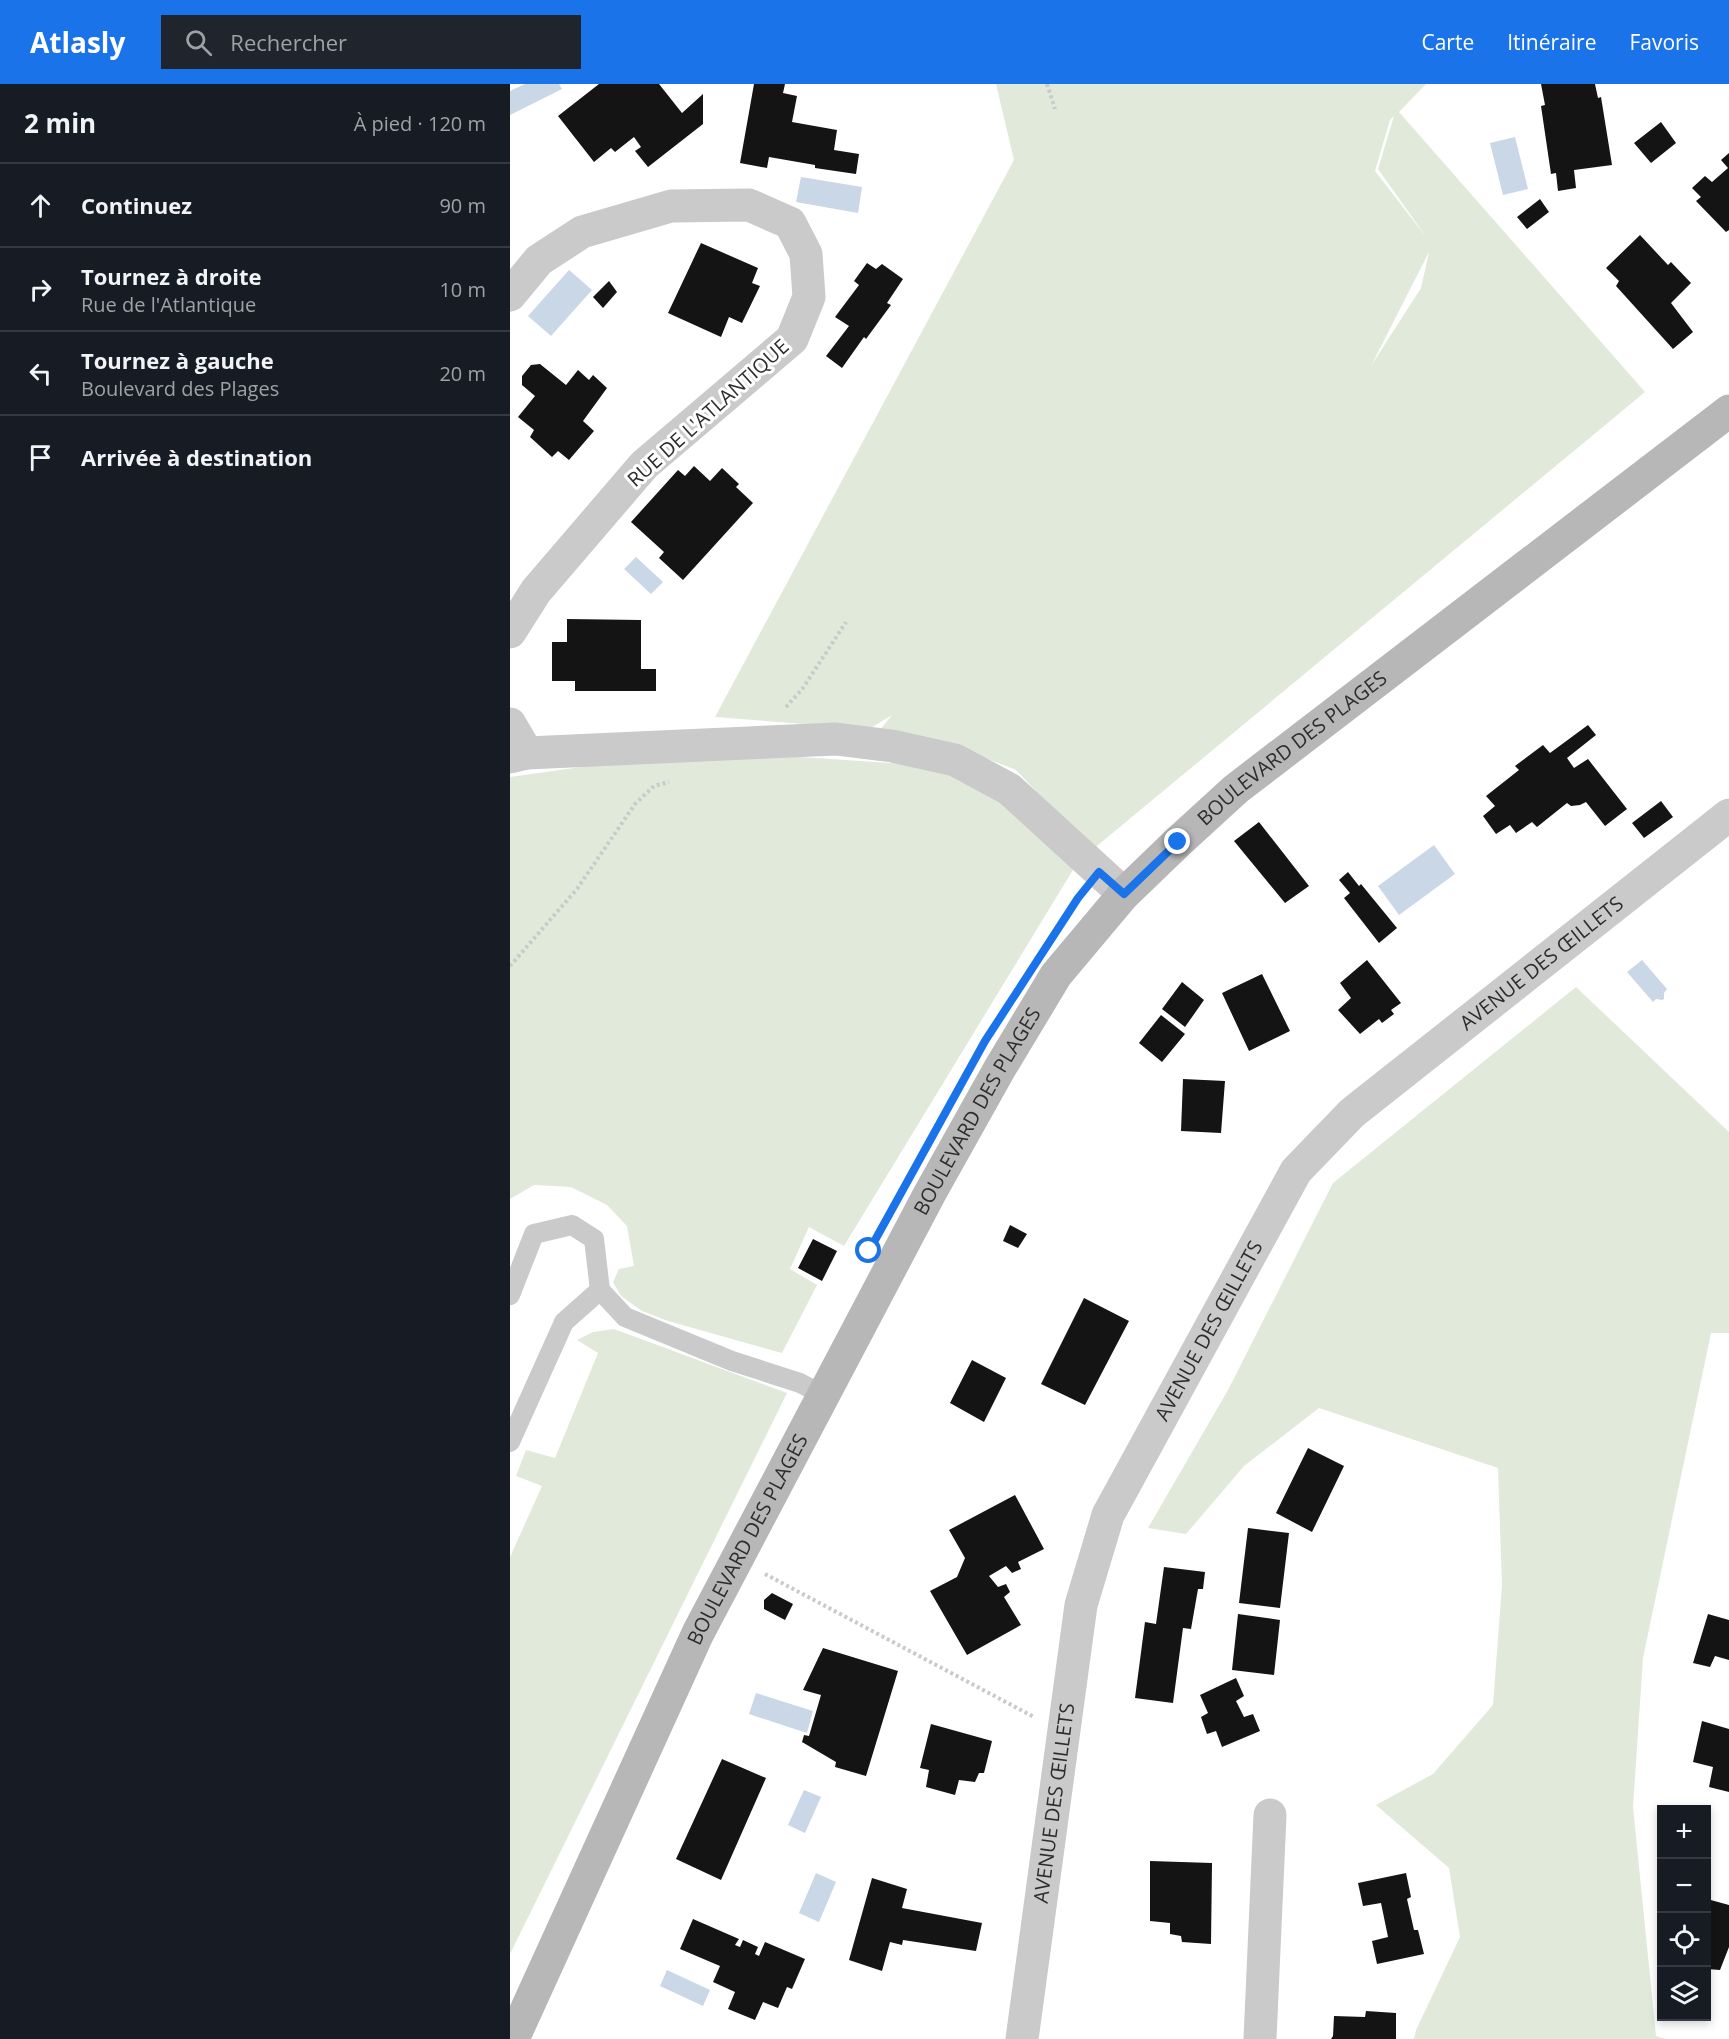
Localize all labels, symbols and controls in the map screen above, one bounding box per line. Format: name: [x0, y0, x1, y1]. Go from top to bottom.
search box: [161, 15, 581, 69]
text: Atlasly: [30, 23, 125, 61]
icon: search: [182, 26, 215, 59]
text: Rechercher: [230, 27, 347, 57]
text: Carte: [1421, 28, 1474, 56]
text: Itinéraire: [1507, 28, 1596, 56]
text: Favoris: [1629, 28, 1699, 56]
text: 2 min: [24, 105, 96, 141]
text: À pied · 120 m: [354, 110, 486, 137]
icon: ahead: [24, 189, 57, 222]
text: Continuez: [81, 190, 192, 220]
text: 90 m: [439, 192, 486, 219]
text: Tournez à droite: [81, 261, 262, 291]
icon: right: [24, 273, 57, 306]
text: 10 m: [439, 276, 486, 303]
text: Rue de l'Atlantique: [81, 291, 256, 318]
street label: RUE DE L'ATLANTIQUE: [621, 333, 794, 492]
text: Tournez à gauche: [81, 345, 274, 375]
icon: left: [24, 357, 57, 390]
text: 20 m: [439, 360, 486, 387]
text: Boulevard des Plages: [81, 375, 279, 402]
icon: arrive: [24, 441, 57, 474]
text: Arrivée à destination: [81, 442, 312, 472]
street label: BOULEVARD DES PLAGES: [1191, 664, 1392, 831]
route end: [1164, 828, 1190, 854]
street label: AVENUE DES ŒILLETS: [1454, 890, 1629, 1036]
street label: BOULEVARD DES PLAGES: [907, 1002, 1047, 1219]
street label: AVENUE DES ŒILLETS: [1148, 1235, 1268, 1425]
route start: [855, 1237, 881, 1263]
street label: BOULEVARD DES PLAGES: [680, 1429, 814, 1649]
street label: AVENUE DES ŒILLETS: [1027, 1701, 1081, 1905]
map controls: [1657, 1805, 1711, 2021]
button: +: [1657, 1805, 1711, 1859]
button: −: [1657, 1859, 1711, 1913]
button: locate: [1657, 1913, 1711, 1967]
button: layers: [1657, 1967, 1711, 2021]

